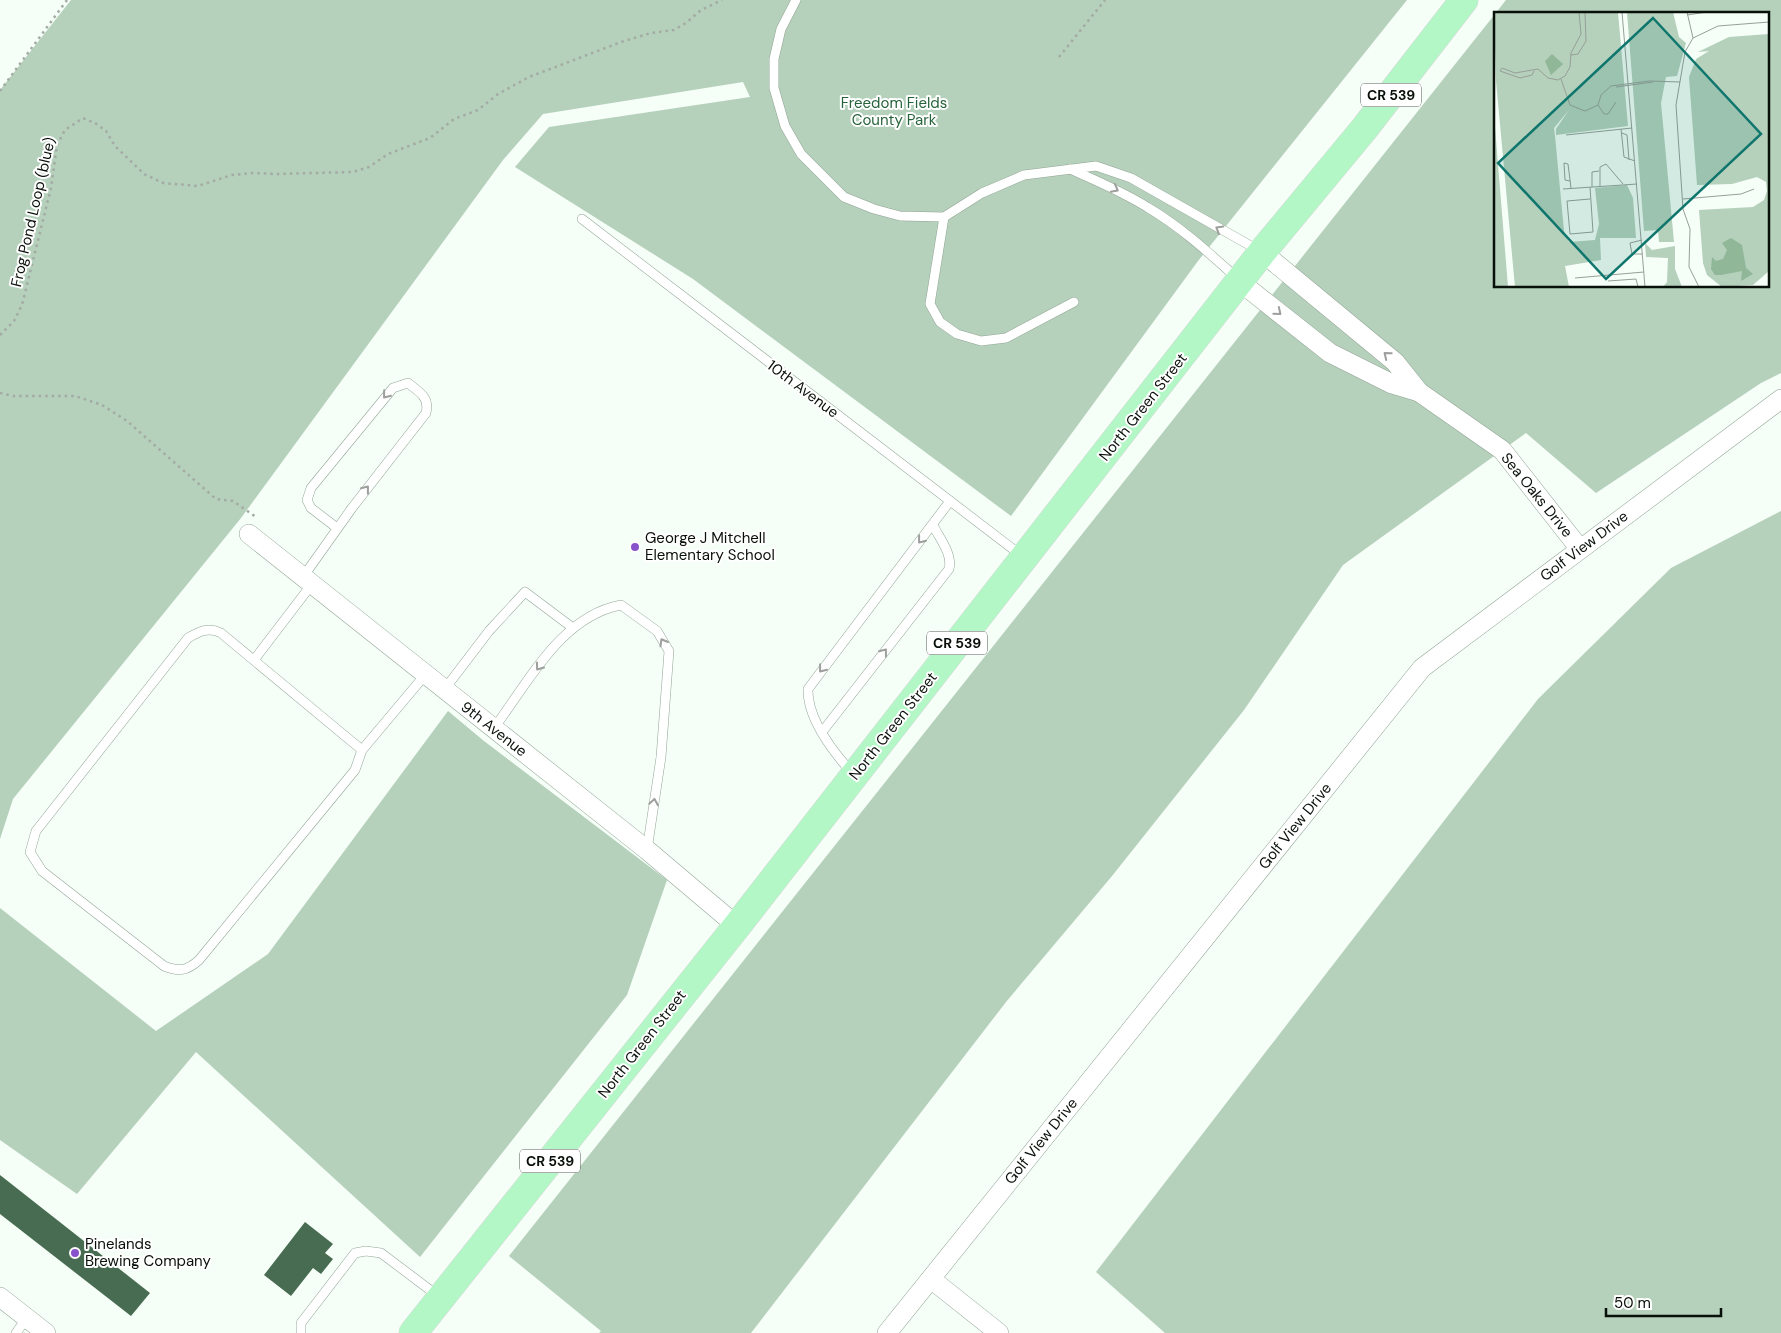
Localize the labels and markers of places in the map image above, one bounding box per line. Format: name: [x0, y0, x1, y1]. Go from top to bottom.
place label: George J Mitchell Elementary School: [645, 528, 775, 565]
marker: George J Mitchell Elementary School: [629, 541, 641, 553]
place label: Pinelands Brewing Company: [85, 1234, 211, 1271]
marker: Pinelands Brewing Company: [69, 1247, 81, 1259]

